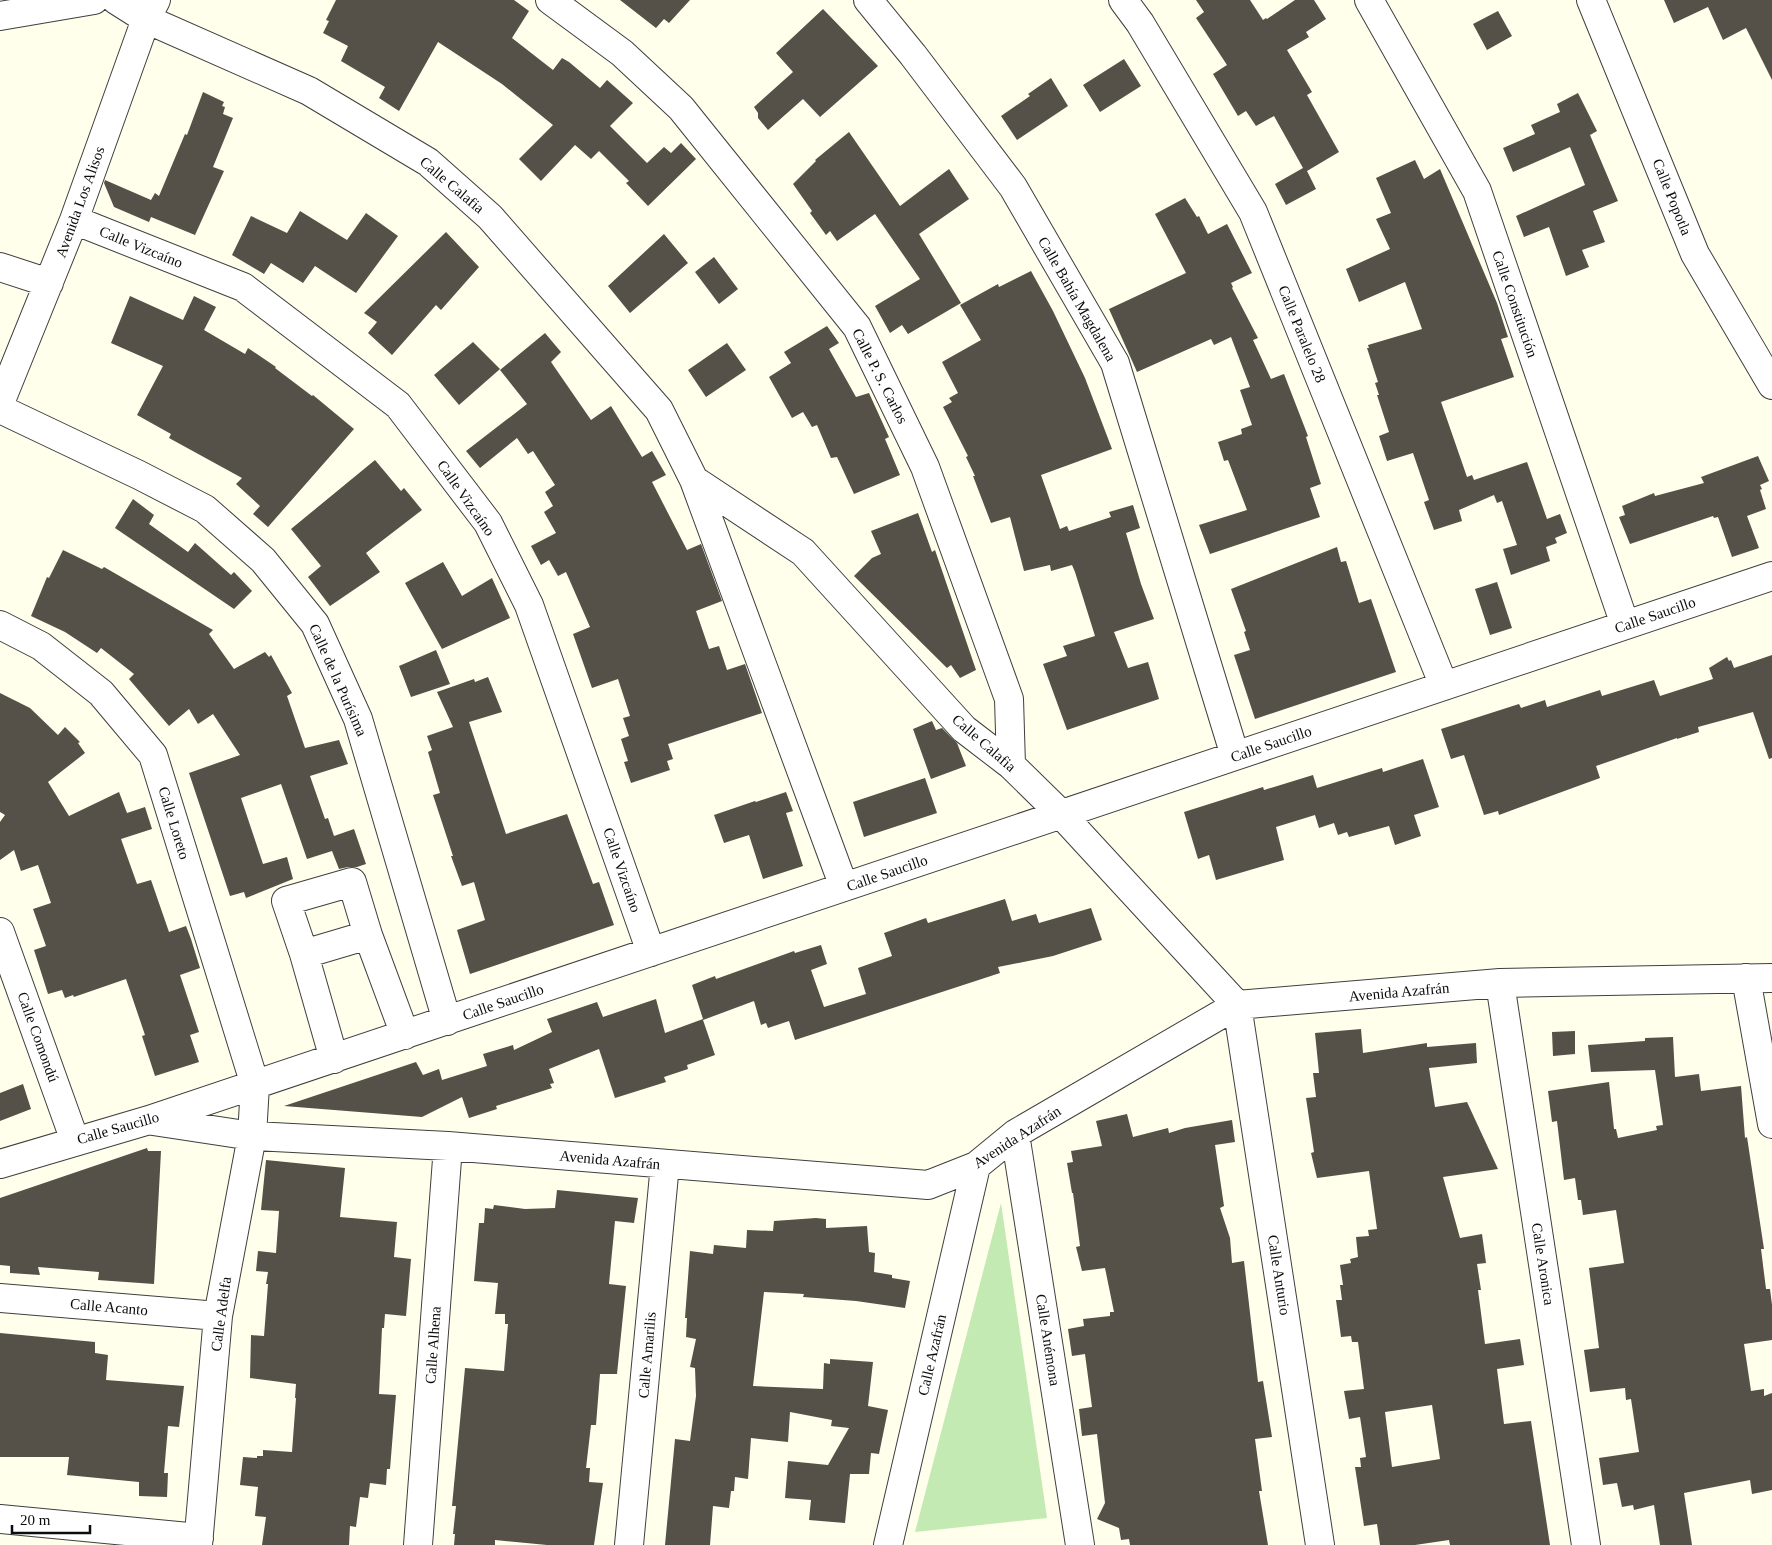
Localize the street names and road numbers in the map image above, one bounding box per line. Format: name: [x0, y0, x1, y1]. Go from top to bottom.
street label: Avenida Los Alisos: [52, 144, 108, 260]
street label: Calle Calafia: [417, 154, 488, 217]
street label: Calle Popotla: [1649, 156, 1695, 238]
street label: Calle Vizcaíno: [97, 223, 185, 271]
street label: Calle Bahía Magdalena: [1035, 234, 1119, 364]
street label: Calle Constitución: [1489, 248, 1541, 360]
street label: Calle Paralelo 28: [1275, 283, 1329, 385]
street label: Calle P. S. Carlos: [849, 326, 911, 426]
street label: Calle Vizcaíno: [434, 457, 498, 539]
street label: Calle Saucillo: [1612, 594, 1698, 636]
street label: Calle de la Purísima: [306, 621, 370, 739]
street label: Calle Calafia: [949, 711, 1019, 775]
street label: Calle Saucillo: [1228, 723, 1314, 765]
street label: Calle Loreto: [155, 785, 193, 861]
street label: Calle Vizcaíno: [600, 826, 644, 914]
street label: Calle Saucillo: [844, 852, 930, 894]
street label: Avenida Azafrán: [1348, 980, 1450, 1004]
street label: Calle Saucillo: [460, 981, 546, 1023]
street label: Calle Comondú: [14, 990, 62, 1085]
street label: Avenida Azafrán: [970, 1103, 1064, 1171]
street label: Calle Saucillo: [75, 1109, 161, 1147]
street label: Avenida Azafrán: [559, 1148, 661, 1172]
street label: Calle Aronica: [1529, 1222, 1557, 1307]
street label: Calle Anturio: [1265, 1234, 1293, 1316]
street label: Calle Adelfa: [208, 1275, 234, 1352]
street label: Calle Anémona: [1033, 1293, 1063, 1387]
street label: Calle Acanto: [69, 1296, 149, 1318]
street label: Calle Alhena: [422, 1305, 444, 1384]
street label: Calle Amarilis: [635, 1311, 659, 1399]
street label: Calle Azafrán: [915, 1312, 949, 1397]

